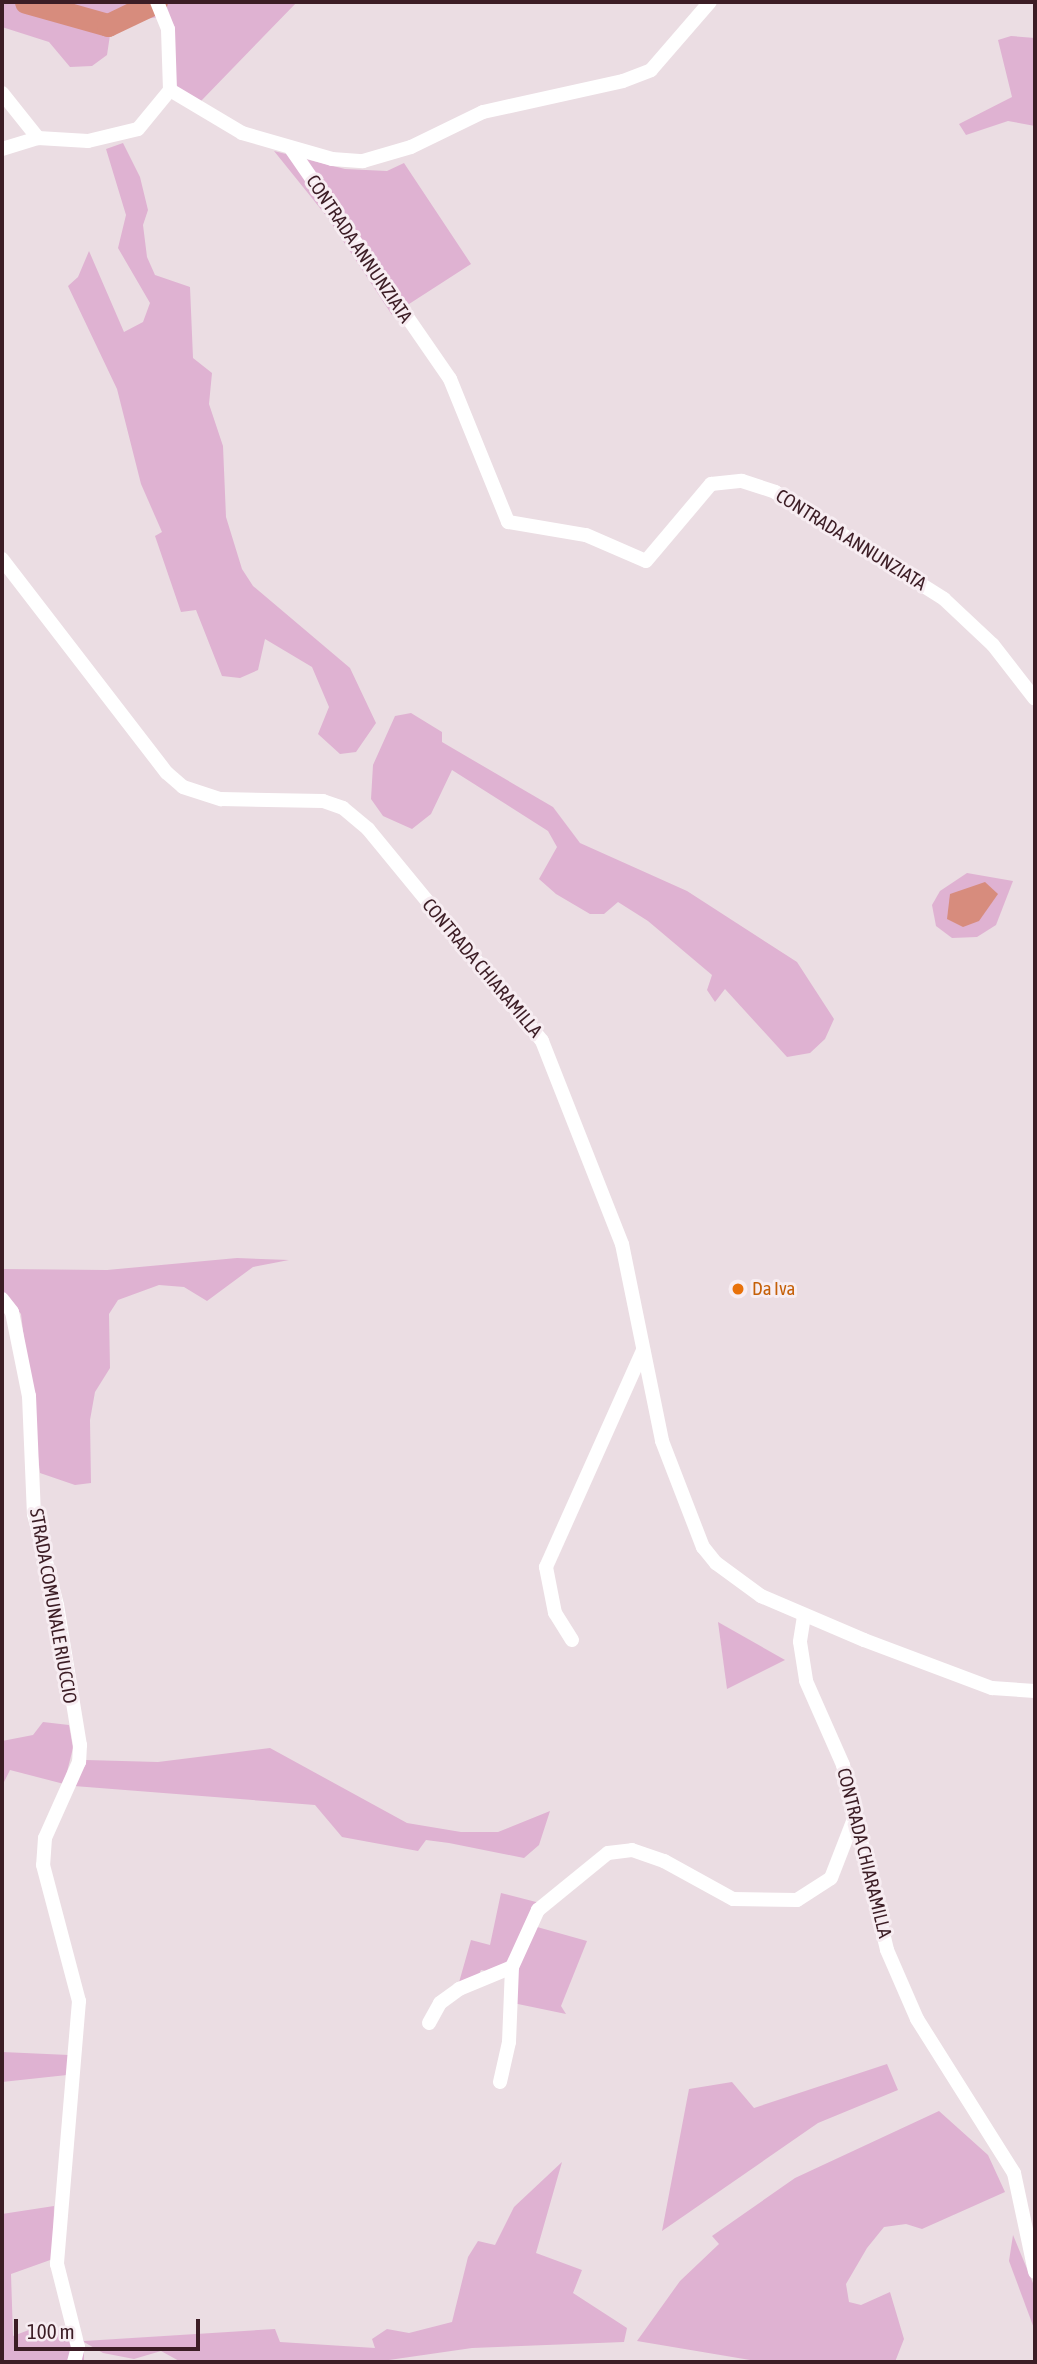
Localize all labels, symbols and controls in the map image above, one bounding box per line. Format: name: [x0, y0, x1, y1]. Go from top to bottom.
street label: CONTRADA ANNUNZIATA: [301, 171, 417, 327]
street label: CONTRADA ANNUNZIATA: [772, 484, 930, 596]
street label: CONTRADA CHIARAMILLA: [417, 894, 547, 1042]
place label: Da Iva: [752, 1278, 795, 1300]
marker: Da Iva: [730, 1281, 746, 1297]
street label: STRADA COMUNALE RIUCCIO: [25, 1507, 81, 1705]
street label: CONTRADA CHIARAMILLA: [832, 1766, 896, 1940]
scale bar: [18, 2304, 203, 2348]
text: 100 m: [27, 2319, 75, 2343]

